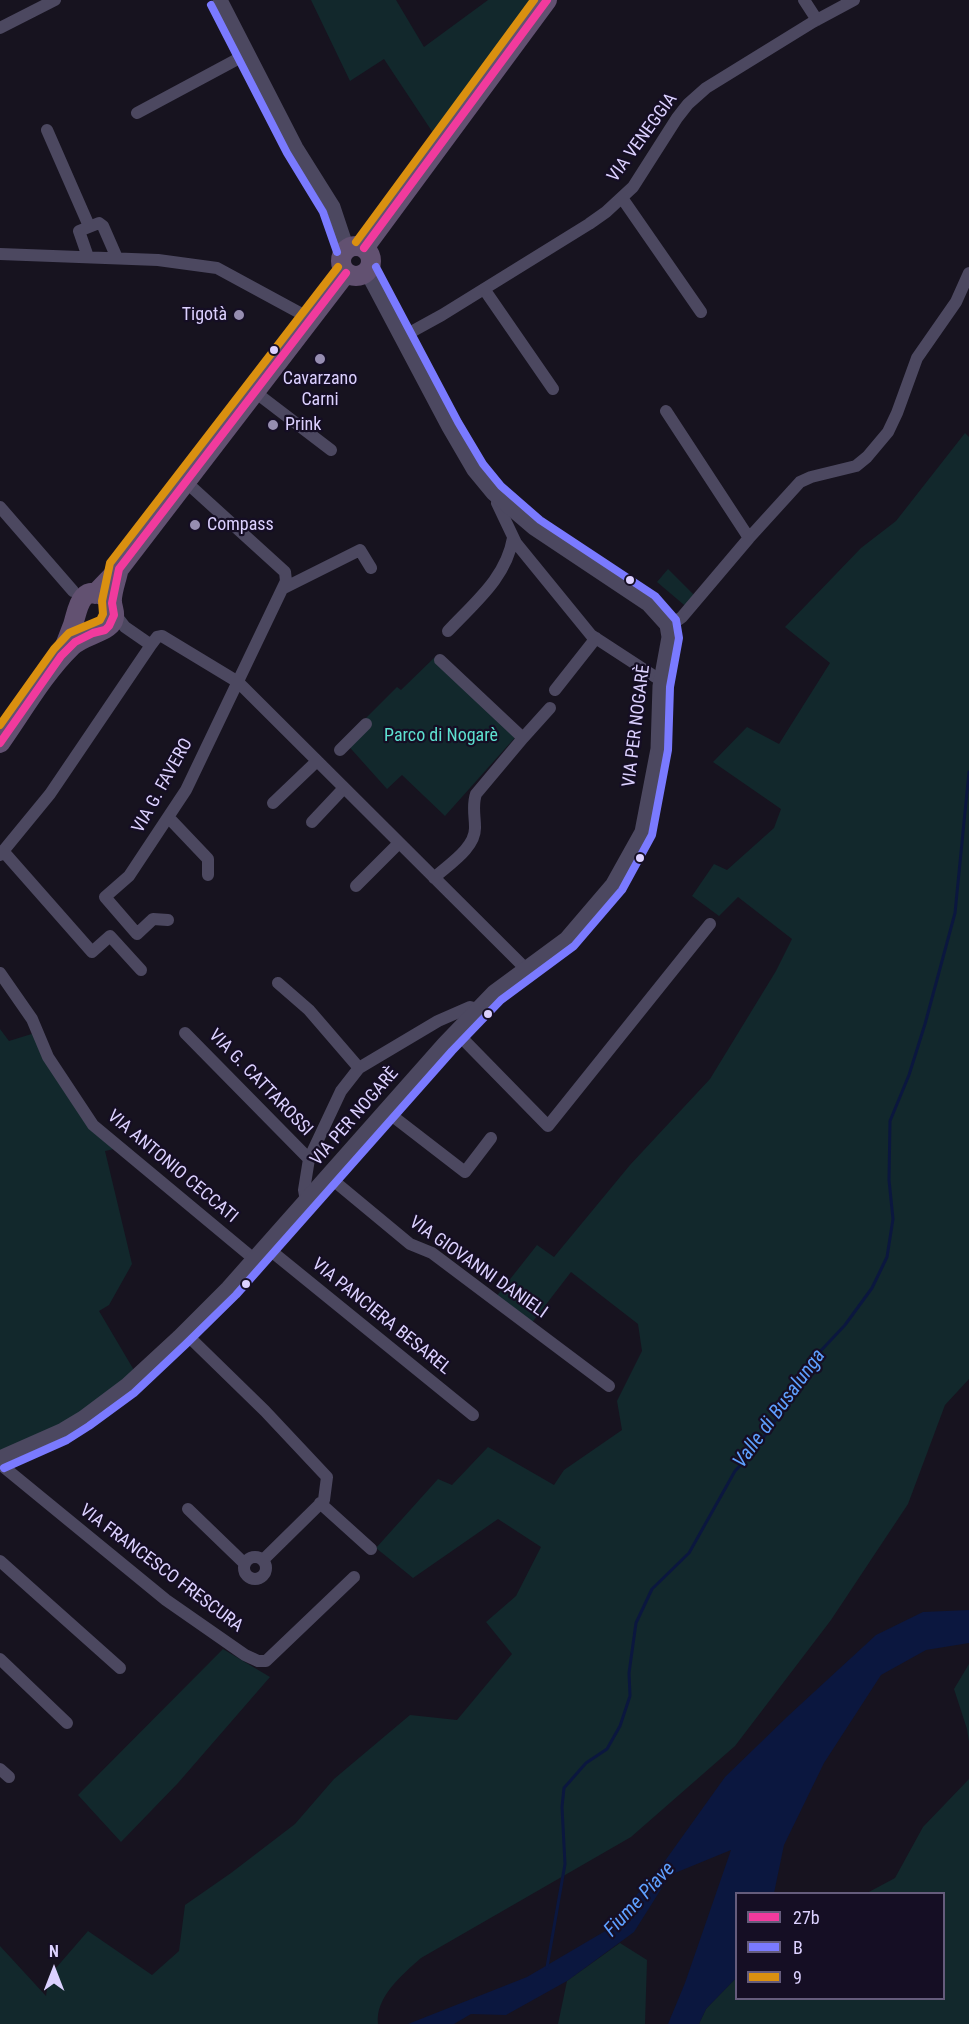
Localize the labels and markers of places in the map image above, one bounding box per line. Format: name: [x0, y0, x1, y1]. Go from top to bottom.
place label: Tigotà: [182, 304, 227, 326]
marker: Tigotà: [232, 308, 246, 322]
unlabelled marker: [268, 344, 280, 356]
marker: Cavarzano Carni: [313, 352, 327, 366]
place label: Cavarzano Carni: [283, 368, 357, 410]
place label: Prink: [285, 414, 321, 436]
marker: Prink: [266, 418, 280, 432]
place label: Compass: [207, 514, 274, 536]
marker: Compass: [188, 518, 202, 532]
unlabelled marker: [624, 574, 636, 586]
unlabelled marker: [634, 852, 646, 864]
unlabelled marker: [482, 1008, 494, 1020]
unlabelled marker: [240, 1278, 252, 1290]

